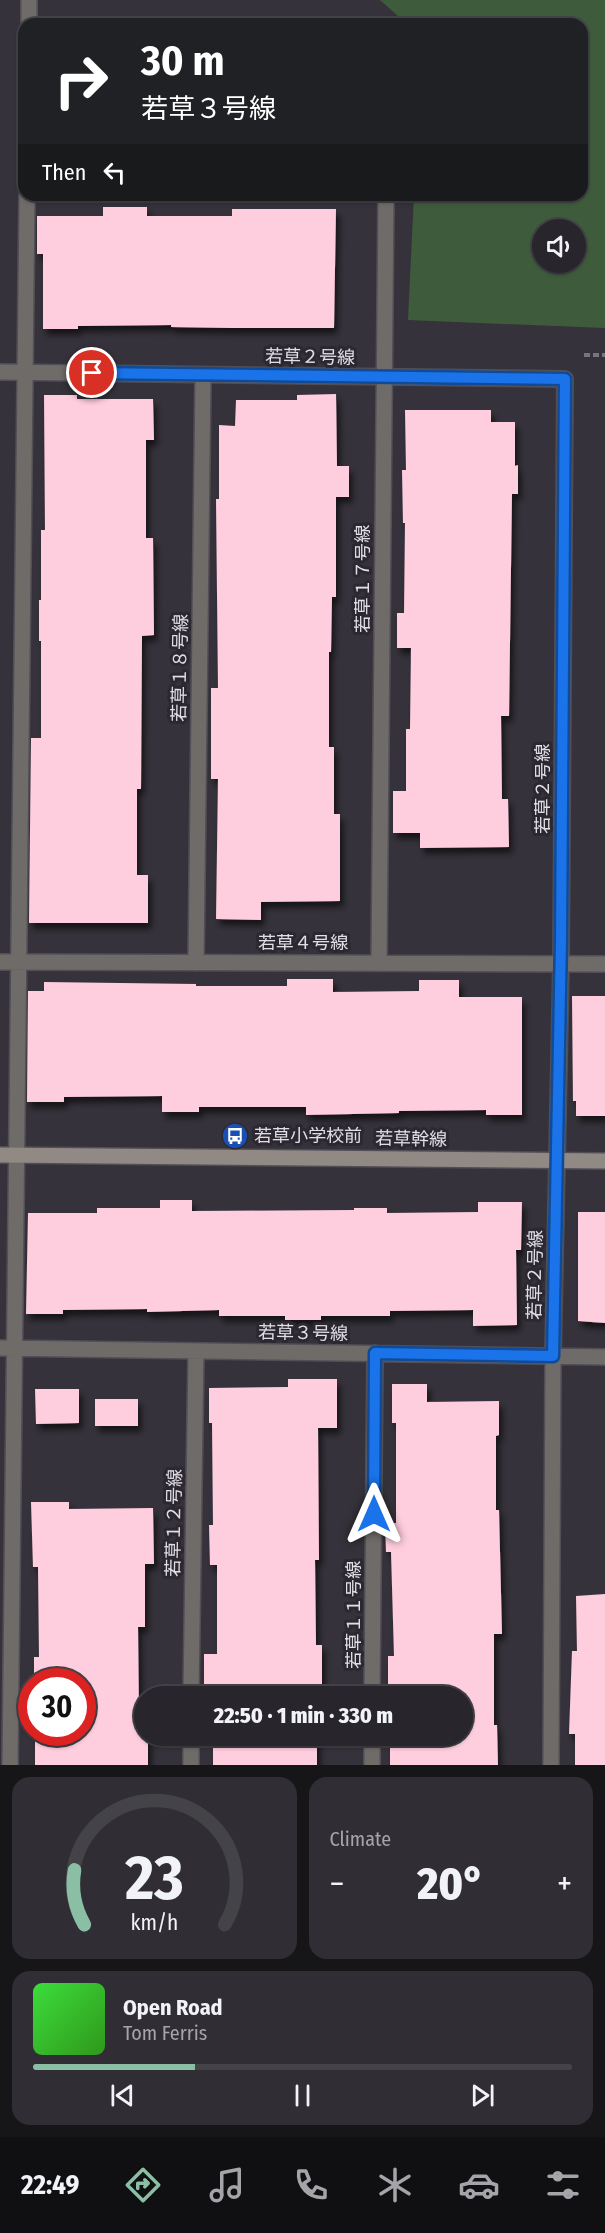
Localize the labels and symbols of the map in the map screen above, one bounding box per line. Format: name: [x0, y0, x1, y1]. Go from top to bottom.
street label: 若草２号線: [265, 345, 355, 369]
pin: [66, 347, 117, 398]
street label: 若草１７号線: [352, 525, 374, 633]
street label: 若草１８号線: [168, 614, 192, 722]
street label: 若草２号線: [532, 744, 554, 834]
street label: 若草４号線: [258, 932, 348, 954]
bus stop icon: 若草小学校前: [220, 1121, 250, 1151]
place label: 若草小学校前: [254, 1125, 362, 1147]
street label: 若草幹線: [375, 1127, 447, 1151]
street label: 若草２号線: [523, 1230, 547, 1320]
street label: 若草３号線: [258, 1321, 348, 1345]
street label: 若草１２号線: [162, 1469, 186, 1577]
position arrow: [342, 1482, 406, 1546]
street label: 若草１１号線: [343, 1561, 365, 1669]
speed limit sign: 30: [18, 1668, 96, 1746]

